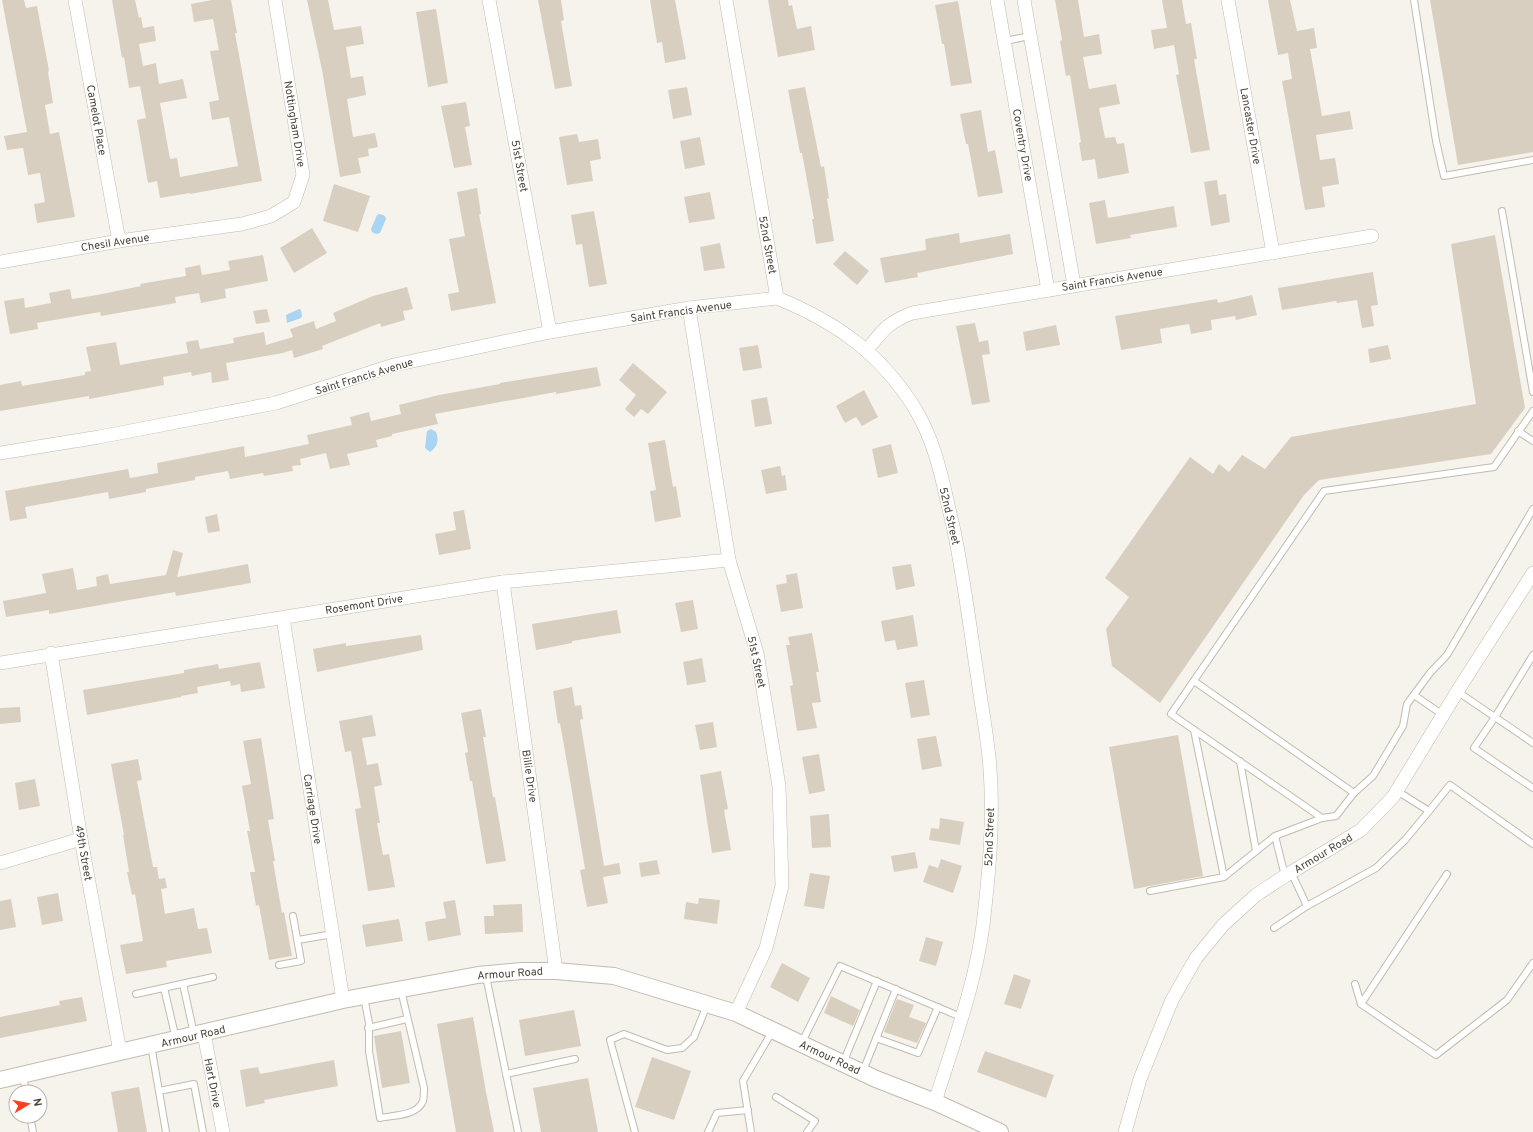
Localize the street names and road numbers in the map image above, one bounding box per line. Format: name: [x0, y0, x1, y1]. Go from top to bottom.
street label: Nottingham Drive: [280, 80, 308, 168]
street label: Camelot Place: [83, 84, 109, 157]
street label: Lancaster Drive: [1236, 87, 1264, 166]
street label: Coventry Drive: [1009, 108, 1035, 183]
street label: 51st Street: [508, 139, 530, 193]
street label: 52nd Street: [755, 215, 779, 275]
street label: Chesil Avenue: [80, 231, 150, 255]
street label: Saint Francis Avenue: [1061, 265, 1164, 295]
street label: Saint Francis Avenue: [630, 298, 733, 326]
street label: Saint Francis Avenue: [313, 355, 415, 399]
street label: 52nd Street: [936, 486, 962, 547]
street label: Rosemont Drive: [324, 592, 404, 618]
street label: 51st Street: [744, 635, 768, 689]
street label: Billie Drive: [518, 749, 540, 803]
street label: Carriage Drive: [300, 773, 324, 845]
street label: 52nd Street: [982, 807, 998, 867]
street label: 49th Street: [71, 824, 95, 882]
street label: Armour Road: [1292, 831, 1355, 877]
street label: Armour Road: [477, 965, 543, 983]
street label: Armour Road: [160, 1023, 227, 1051]
street label: Armour Road: [797, 1038, 862, 1078]
street label: Hart Drive: [200, 1057, 224, 1109]

